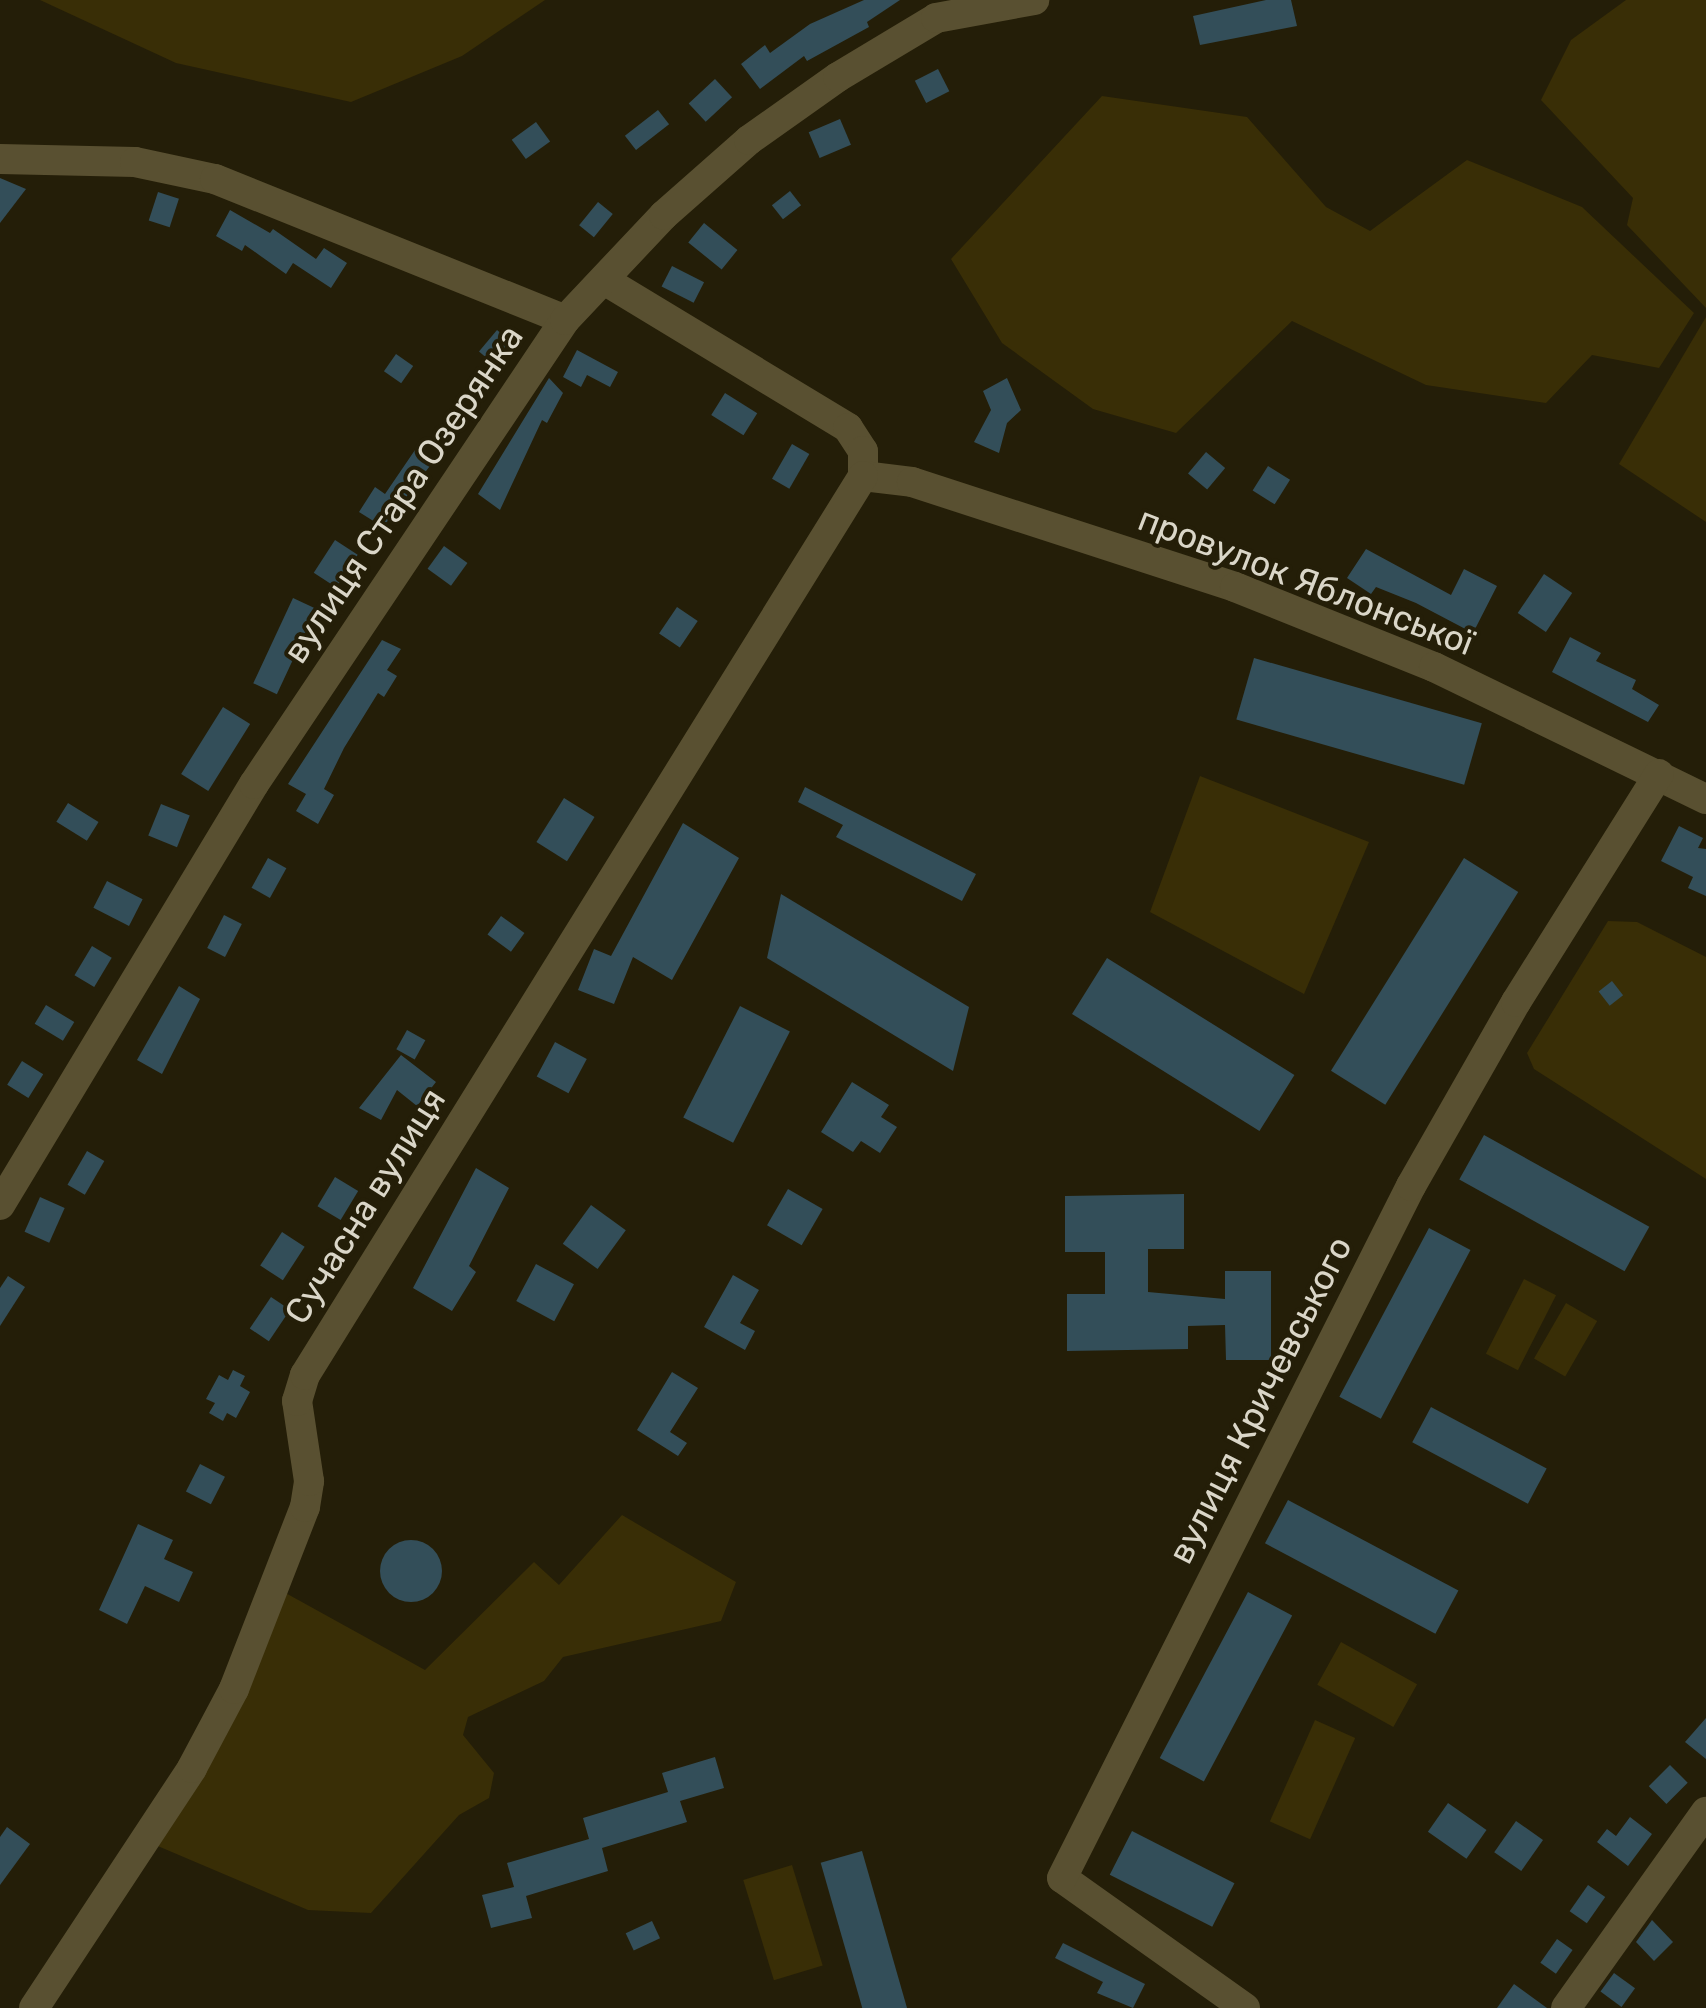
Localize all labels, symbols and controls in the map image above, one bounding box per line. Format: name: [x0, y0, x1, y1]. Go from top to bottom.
street label: вулиця Стара Озерянка: [274, 317, 532, 671]
street label: провулок Яблонської: [1132, 498, 1480, 664]
street label: Сучасна вулиця: [276, 1081, 454, 1331]
street label: вулиця Кричевського: [1159, 1229, 1361, 1571]

